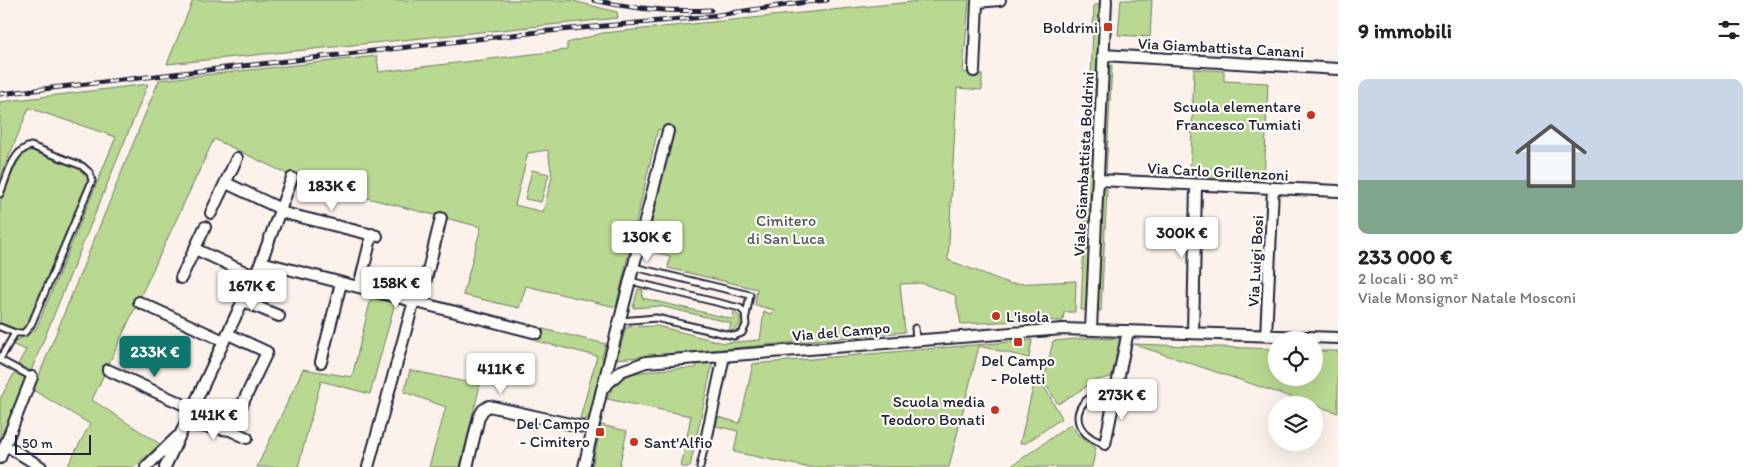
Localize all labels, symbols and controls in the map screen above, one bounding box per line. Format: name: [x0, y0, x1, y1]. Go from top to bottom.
icon: filters: [1715, 16, 1743, 44]
place label: Boldrini: [1043, 18, 1098, 37]
text: 9 immobili: [1358, 18, 1452, 43]
marker: Boldrini: [1102, 21, 1114, 33]
street label: Via Giambattista Canani: [1137, 34, 1305, 61]
street label: Viale Giambattista Boldrini: [1069, 71, 1098, 257]
place label: Scuola elementare Francesco Tumiati: [1173, 97, 1301, 134]
marker: Scuola elementare Francesco Tumiati: [1305, 109, 1317, 121]
icon: home: [1506, 111, 1596, 201]
street label: Via Carlo Grillenzoni: [1147, 158, 1289, 185]
pin: 183K €: [291, 170, 373, 212]
text: 183K €: [308, 176, 356, 195]
park label: Cimitero di San Luca: [747, 211, 826, 248]
street label: Via Luigi Bosi: [1244, 215, 1267, 307]
pin: 300K €: [1141, 216, 1223, 259]
pin: 130K €: [606, 220, 688, 263]
text: 300K €: [1156, 223, 1208, 242]
text: 130K €: [623, 227, 671, 246]
text: 233 000 €: [1358, 244, 1452, 269]
pin: 158K €: [355, 266, 437, 309]
text: 2 locali · 80 m²: [1358, 269, 1458, 288]
pin: 167K €: [211, 270, 293, 312]
text: 158K €: [372, 273, 420, 292]
text: 167K €: [229, 276, 275, 295]
text: Viale Monsignor Natale Mosconi: [1358, 288, 1576, 307]
place label: L'isola: [1006, 307, 1050, 326]
marker: L'isola: [990, 310, 1002, 322]
street label: Via del Campo: [791, 318, 891, 345]
map controls: [1268, 331, 1323, 451]
button: locate: [1268, 331, 1323, 386]
pin: 233K €: [114, 336, 196, 378]
marker: Del Campo - Poletti: [1012, 336, 1024, 348]
text: 233K €: [131, 342, 179, 361]
place label: Del Campo - Poletti: [981, 351, 1055, 388]
pin: 411K €: [460, 352, 542, 395]
text: 411K €: [477, 359, 525, 378]
pin: 273K €: [1081, 378, 1163, 421]
text: 273K €: [1098, 385, 1146, 404]
place label: Scuola media Teodoro Bonati: [881, 392, 986, 429]
button: layers: [1268, 396, 1323, 451]
pin: 141K €: [173, 398, 255, 441]
marker: Scuola media Teodoro Bonati: [989, 404, 1001, 416]
text: 141K €: [190, 405, 238, 424]
place label: Del Campo - Cimitero: [516, 414, 590, 451]
marker: Del Campo - Cimitero: [594, 426, 606, 438]
scale bar: [15, 432, 91, 455]
place label: Sant'Alfio: [644, 433, 712, 452]
text: 50 m: [22, 435, 53, 452]
marker: Sant'Alfio: [628, 436, 640, 448]

